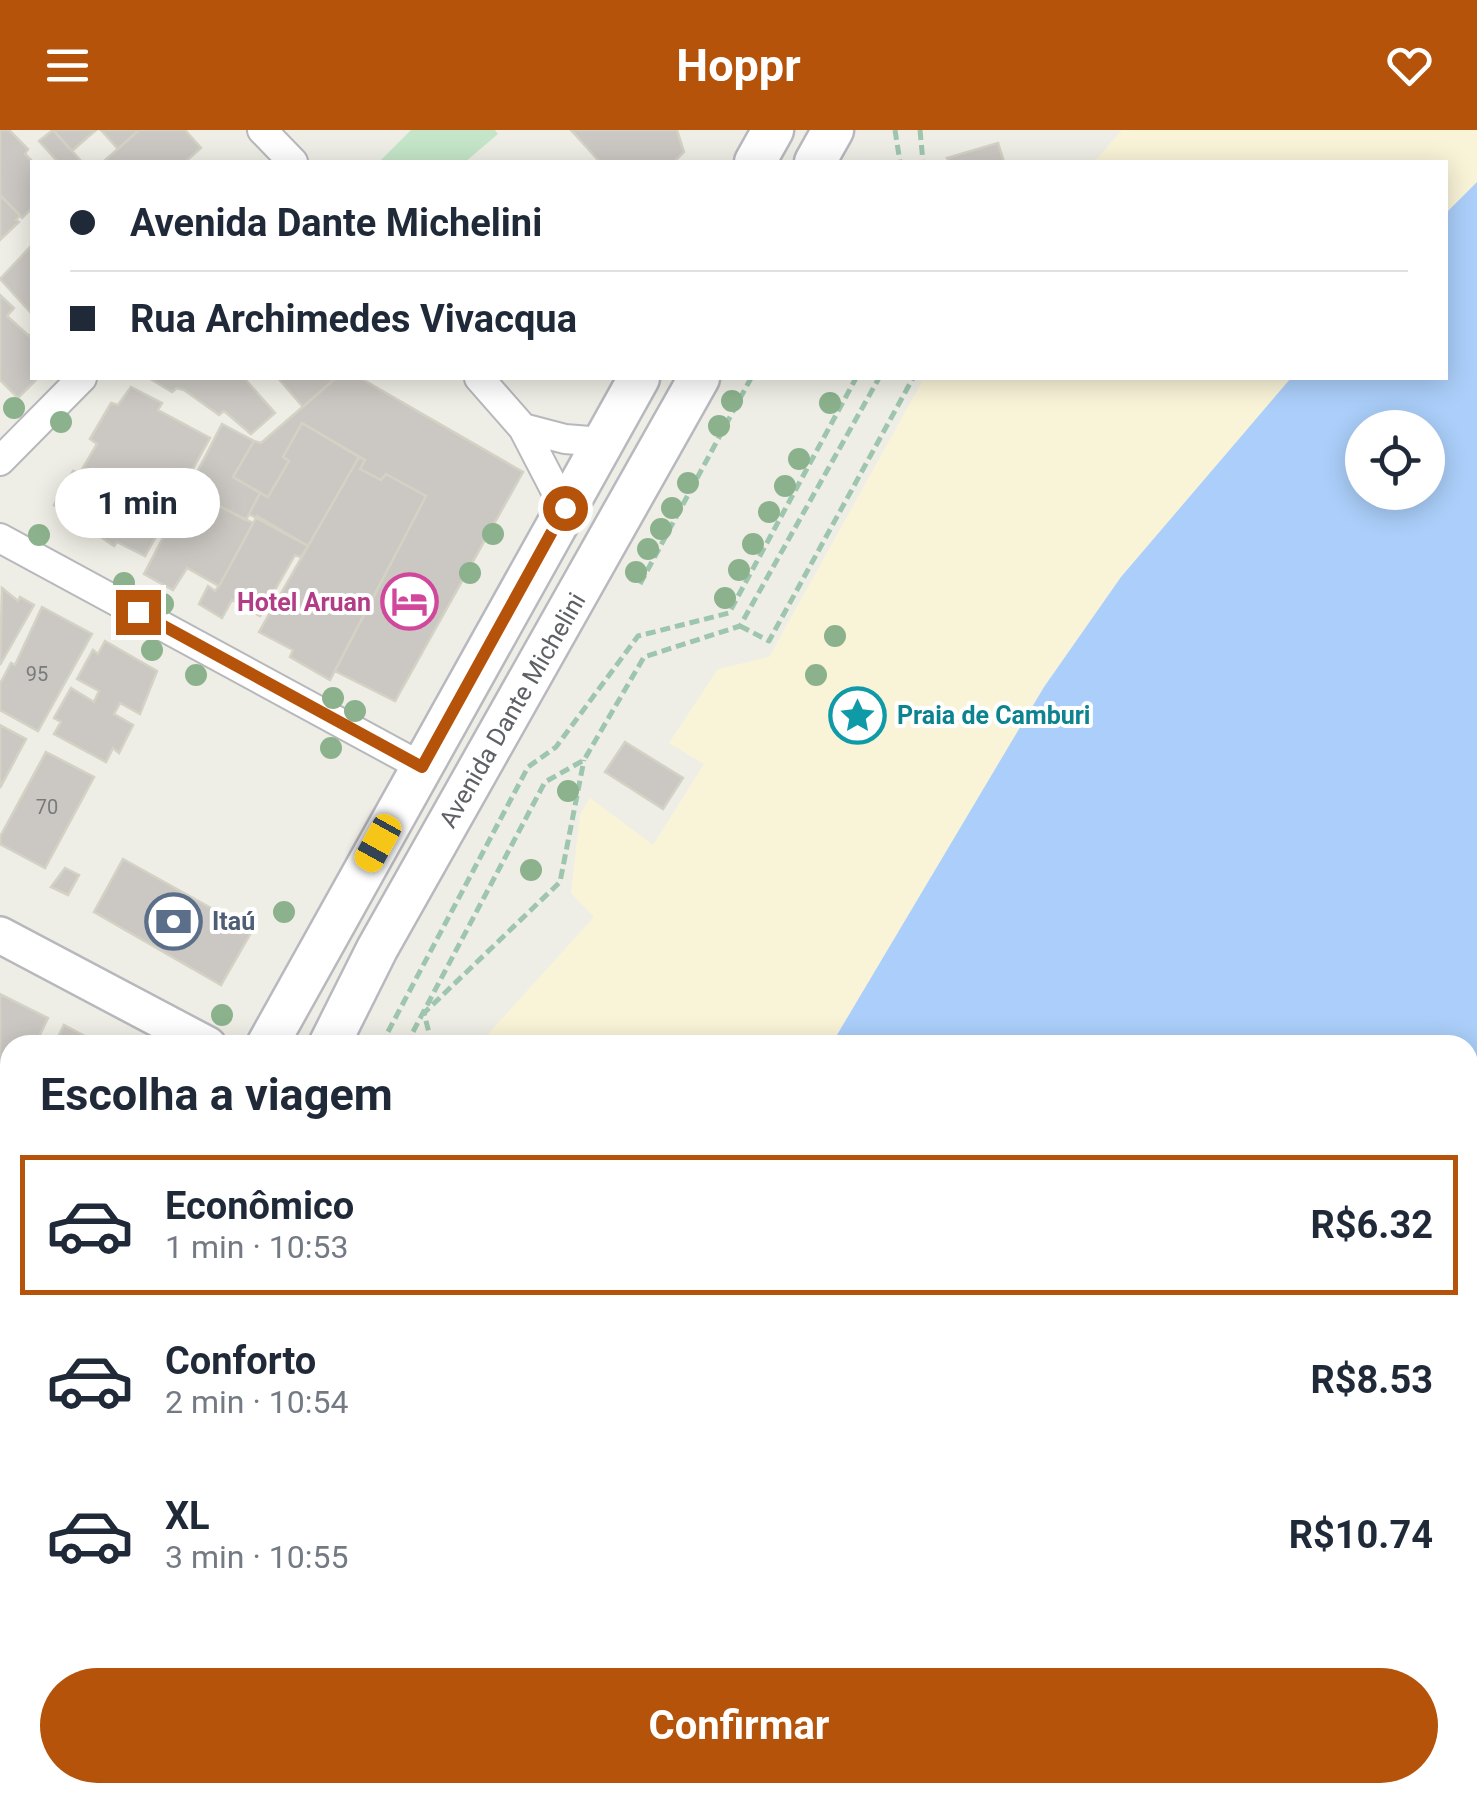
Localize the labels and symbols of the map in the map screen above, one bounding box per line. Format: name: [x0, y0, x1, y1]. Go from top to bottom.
callout: 1 min: [56, 467, 220, 537]
route start: [543, 486, 588, 531]
hotel icon: Hotel Aruan: [380, 572, 440, 632]
place label: Hotel Aruan: [237, 588, 371, 617]
street label: Avenida Dante Michelini: [433, 588, 592, 833]
route end: [116, 590, 161, 635]
house number: 95: [26, 662, 48, 686]
place icon: Praia de Camburi: [828, 685, 888, 745]
place label: Praia de Camburi: [897, 701, 1090, 730]
house number: 70: [36, 795, 58, 819]
car: [350, 809, 406, 877]
bank icon: Itaú: [143, 891, 203, 951]
place label: Itaú: [212, 907, 255, 936]

